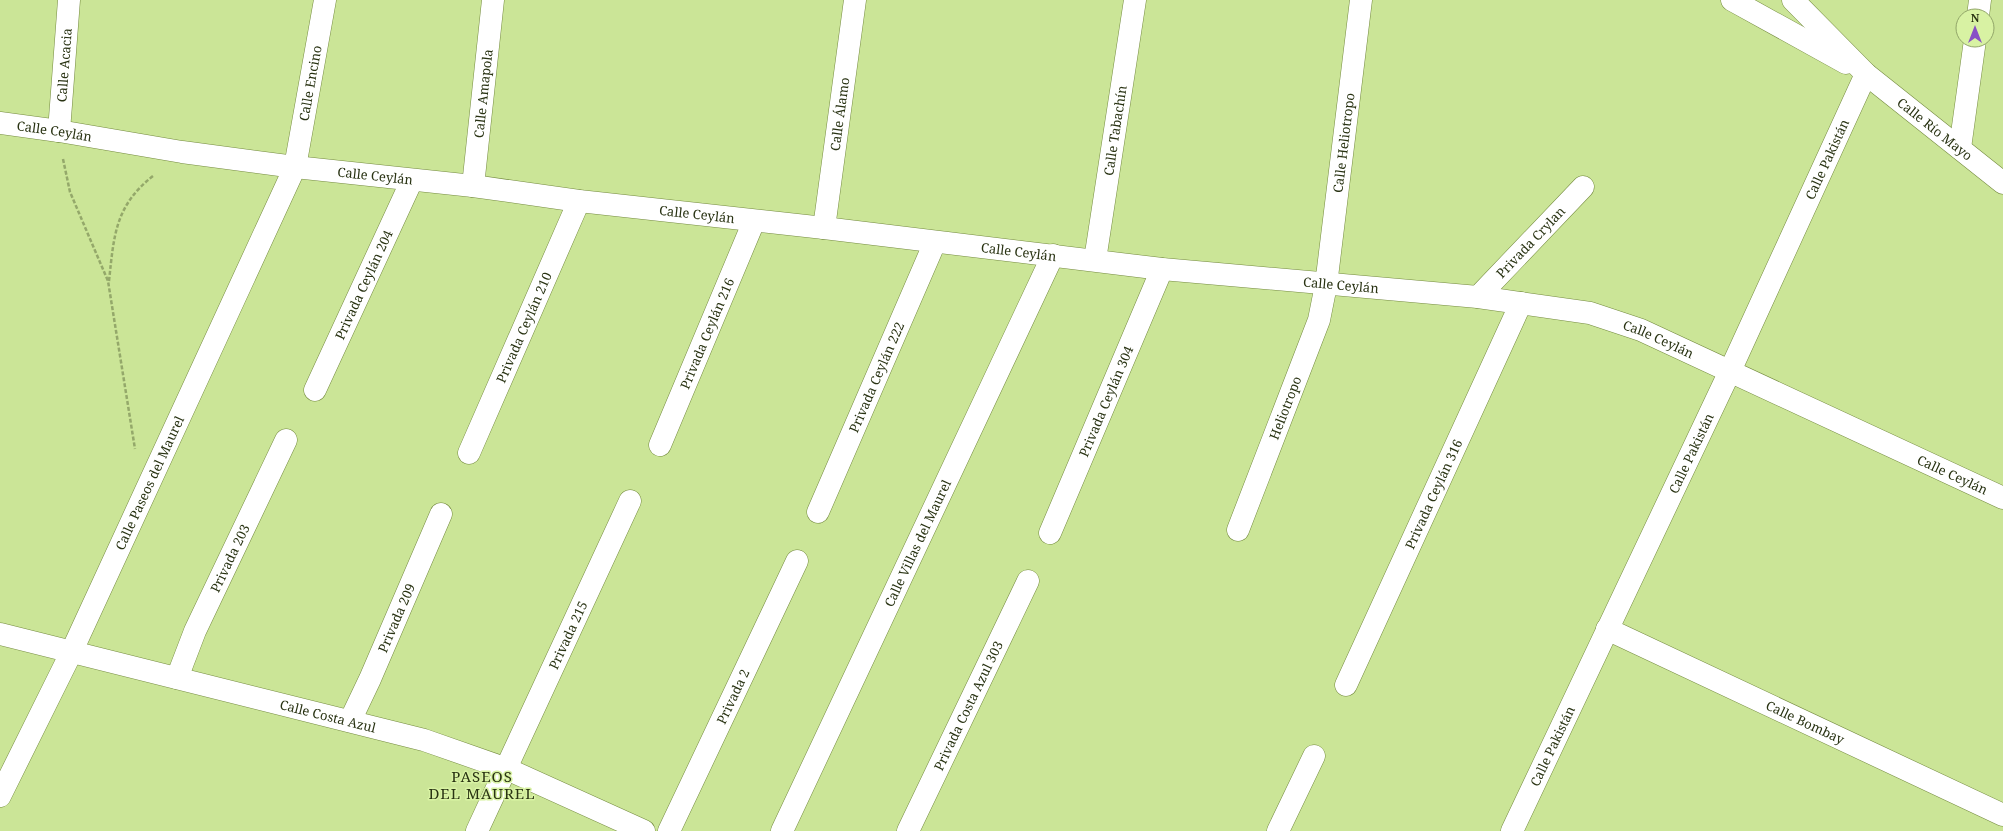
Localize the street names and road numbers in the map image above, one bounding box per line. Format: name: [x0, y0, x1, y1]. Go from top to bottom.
street label: Calle Acacia: [52, 27, 76, 103]
street label: Calle Encino: [294, 44, 326, 122]
street label: Calle Amapola: [469, 48, 497, 139]
street label: Calle Álamo: [826, 76, 853, 152]
street label: Calle Tabachín: [1099, 83, 1131, 177]
street label: Calle Heliotropo: [1328, 92, 1359, 194]
street label: Calle Río Mayo: [1894, 93, 1976, 164]
street label: Calle Pakistán: [1801, 115, 1854, 202]
street label: Calle Ceylán: [16, 116, 94, 146]
street label: Calle Ceylán: [337, 163, 414, 189]
street label: Calle Ceylán: [658, 201, 736, 227]
street label: Privada Crylan: [1492, 202, 1569, 282]
street label: Privada Ceylán 204: [331, 226, 397, 342]
street label: Calle Ceylán: [980, 238, 1058, 265]
street label: Privada Ceylán 210: [492, 269, 556, 386]
street label: Calle Ceylán: [1302, 273, 1380, 297]
street label: Privada Ceylán 216: [675, 275, 738, 392]
street label: Calle Ceylán: [1621, 316, 1697, 363]
street label: Privada Ceylán 222: [845, 319, 908, 435]
street label: Privada Ceylán 304: [1074, 342, 1138, 460]
street label: Heliotropo: [1265, 373, 1306, 442]
street label: Calle Pakistán: [1664, 410, 1718, 496]
street label: Calle Paseos del Maurel: [111, 413, 188, 553]
street label: Privada Ceylán 316: [1400, 436, 1466, 552]
street label: Calle Ceylán: [1914, 450, 1991, 499]
street label: Calle Villas del Maurel: [880, 477, 955, 610]
street label: Privada 203: [206, 521, 254, 595]
street label: Privada 209: [373, 581, 419, 655]
street label: Privada 215: [544, 598, 591, 672]
street label: Privada Costa Azul 303: [929, 638, 1007, 773]
street label: Privada 2: [712, 666, 754, 727]
street label: Calle Costa Azul: [278, 695, 378, 737]
street label: Calle Bombay: [1763, 696, 1848, 748]
street label: Calle Pakistán: [1526, 702, 1579, 789]

